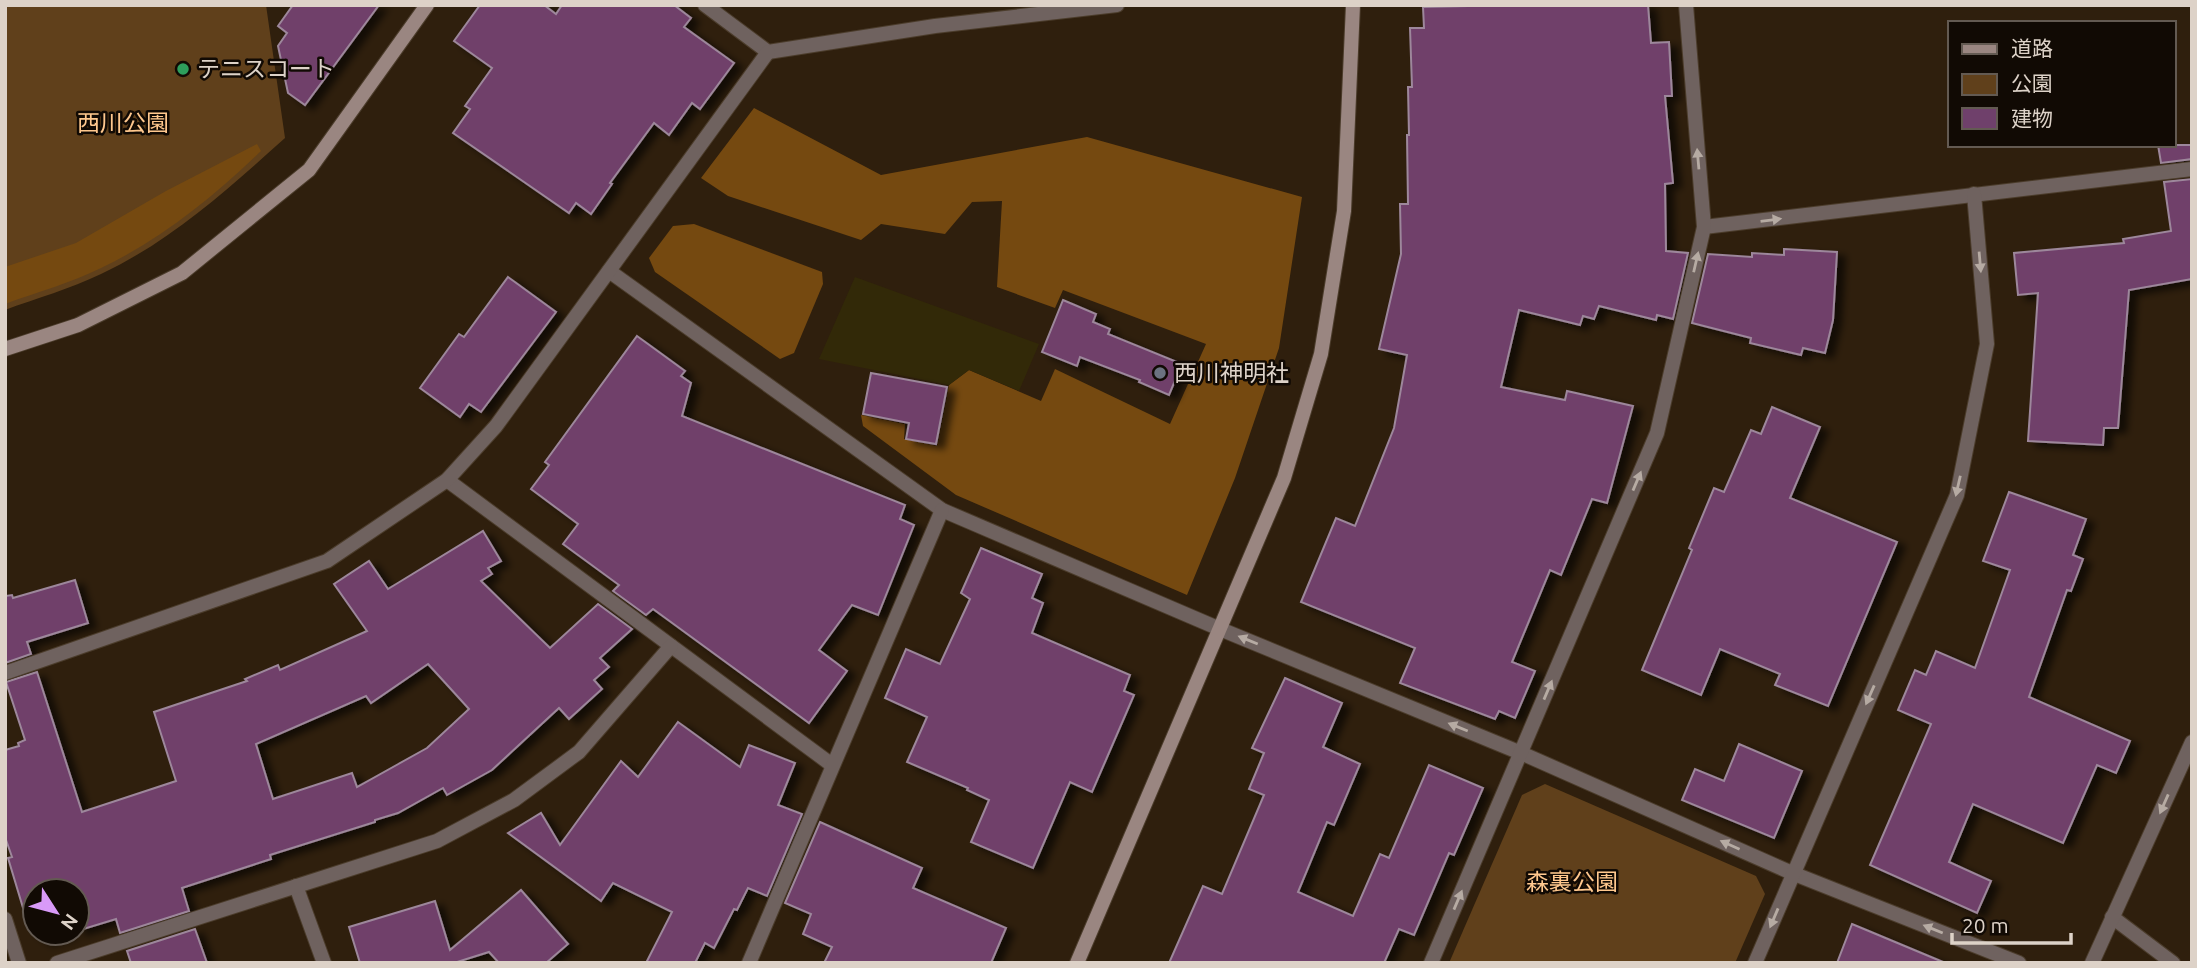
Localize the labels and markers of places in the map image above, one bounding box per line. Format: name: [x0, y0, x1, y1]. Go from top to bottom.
place label: テニスコート: [197, 56, 335, 81]
marker: テニスコート: [175, 61, 191, 77]
place label: 西川神明社: [1174, 360, 1289, 385]
marker: 西川神明社: [1152, 365, 1168, 381]

